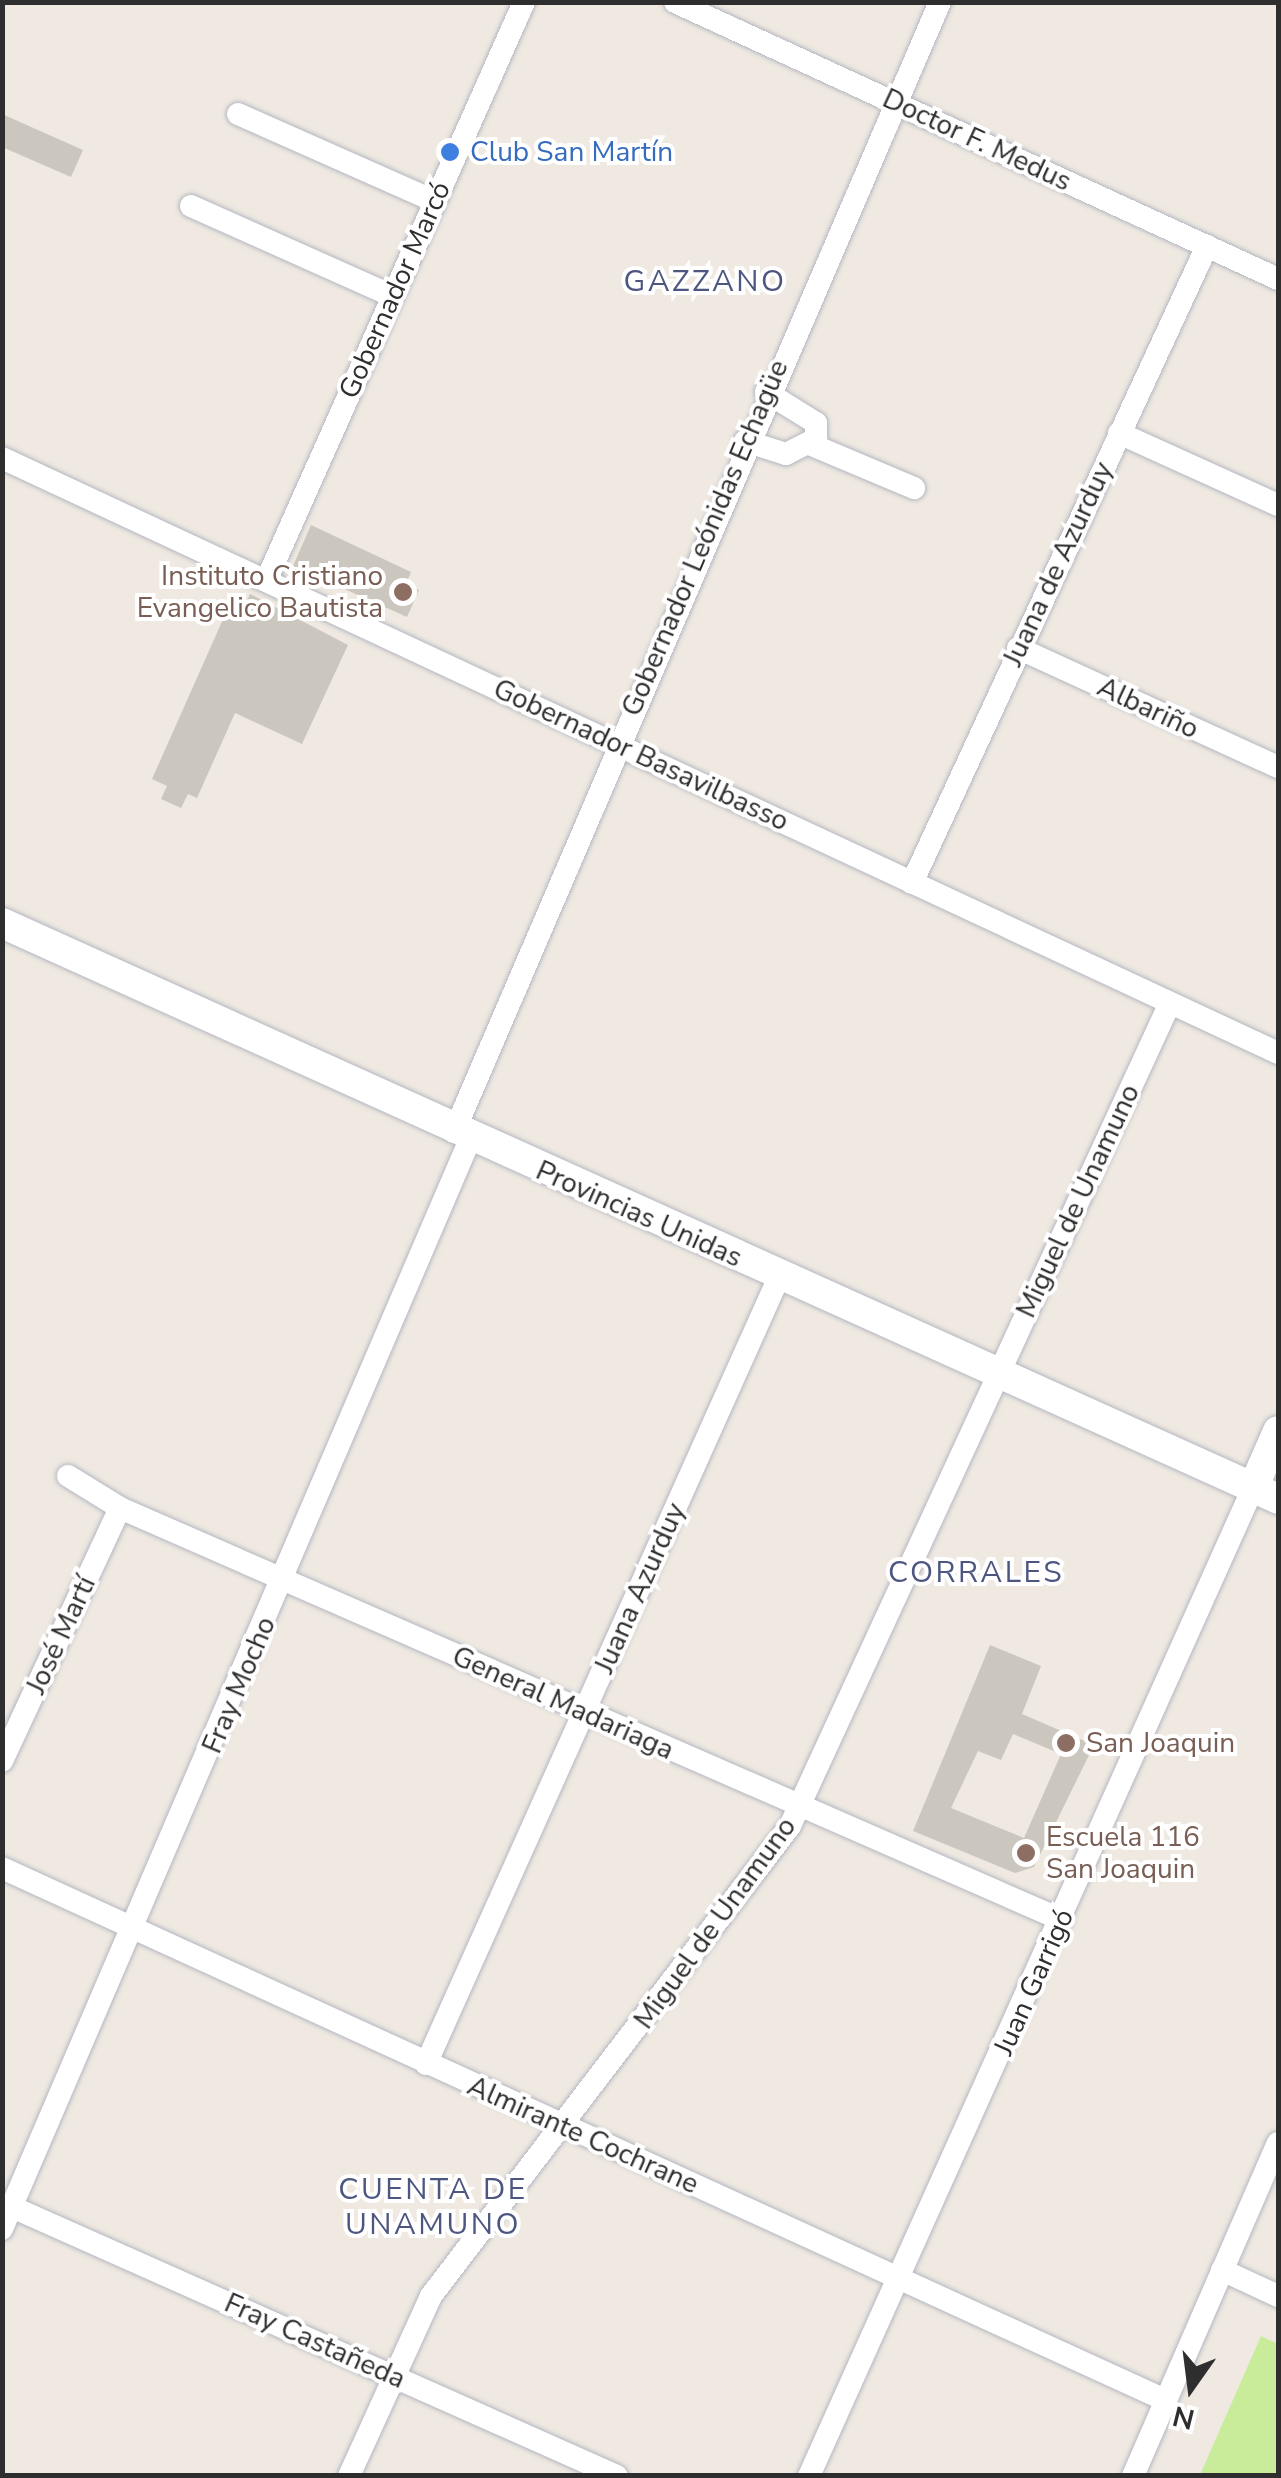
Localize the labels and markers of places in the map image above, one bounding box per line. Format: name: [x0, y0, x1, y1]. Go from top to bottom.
place label: Club San Martín: [470, 135, 673, 169]
marker: Club San Martín: [439, 141, 461, 163]
place label: Instituto Cristiano Evangelico Bautista: [137, 559, 383, 625]
marker: Instituto Cristiano Evangelico Bautista: [392, 581, 414, 603]
place label: San Joaquin: [1086, 1726, 1235, 1760]
marker: San Joaquin: [1055, 1732, 1077, 1754]
place label: Escuela 116 San Joaquin: [1046, 1820, 1200, 1886]
marker: Escuela 116 San Joaquin: [1015, 1842, 1037, 1864]

